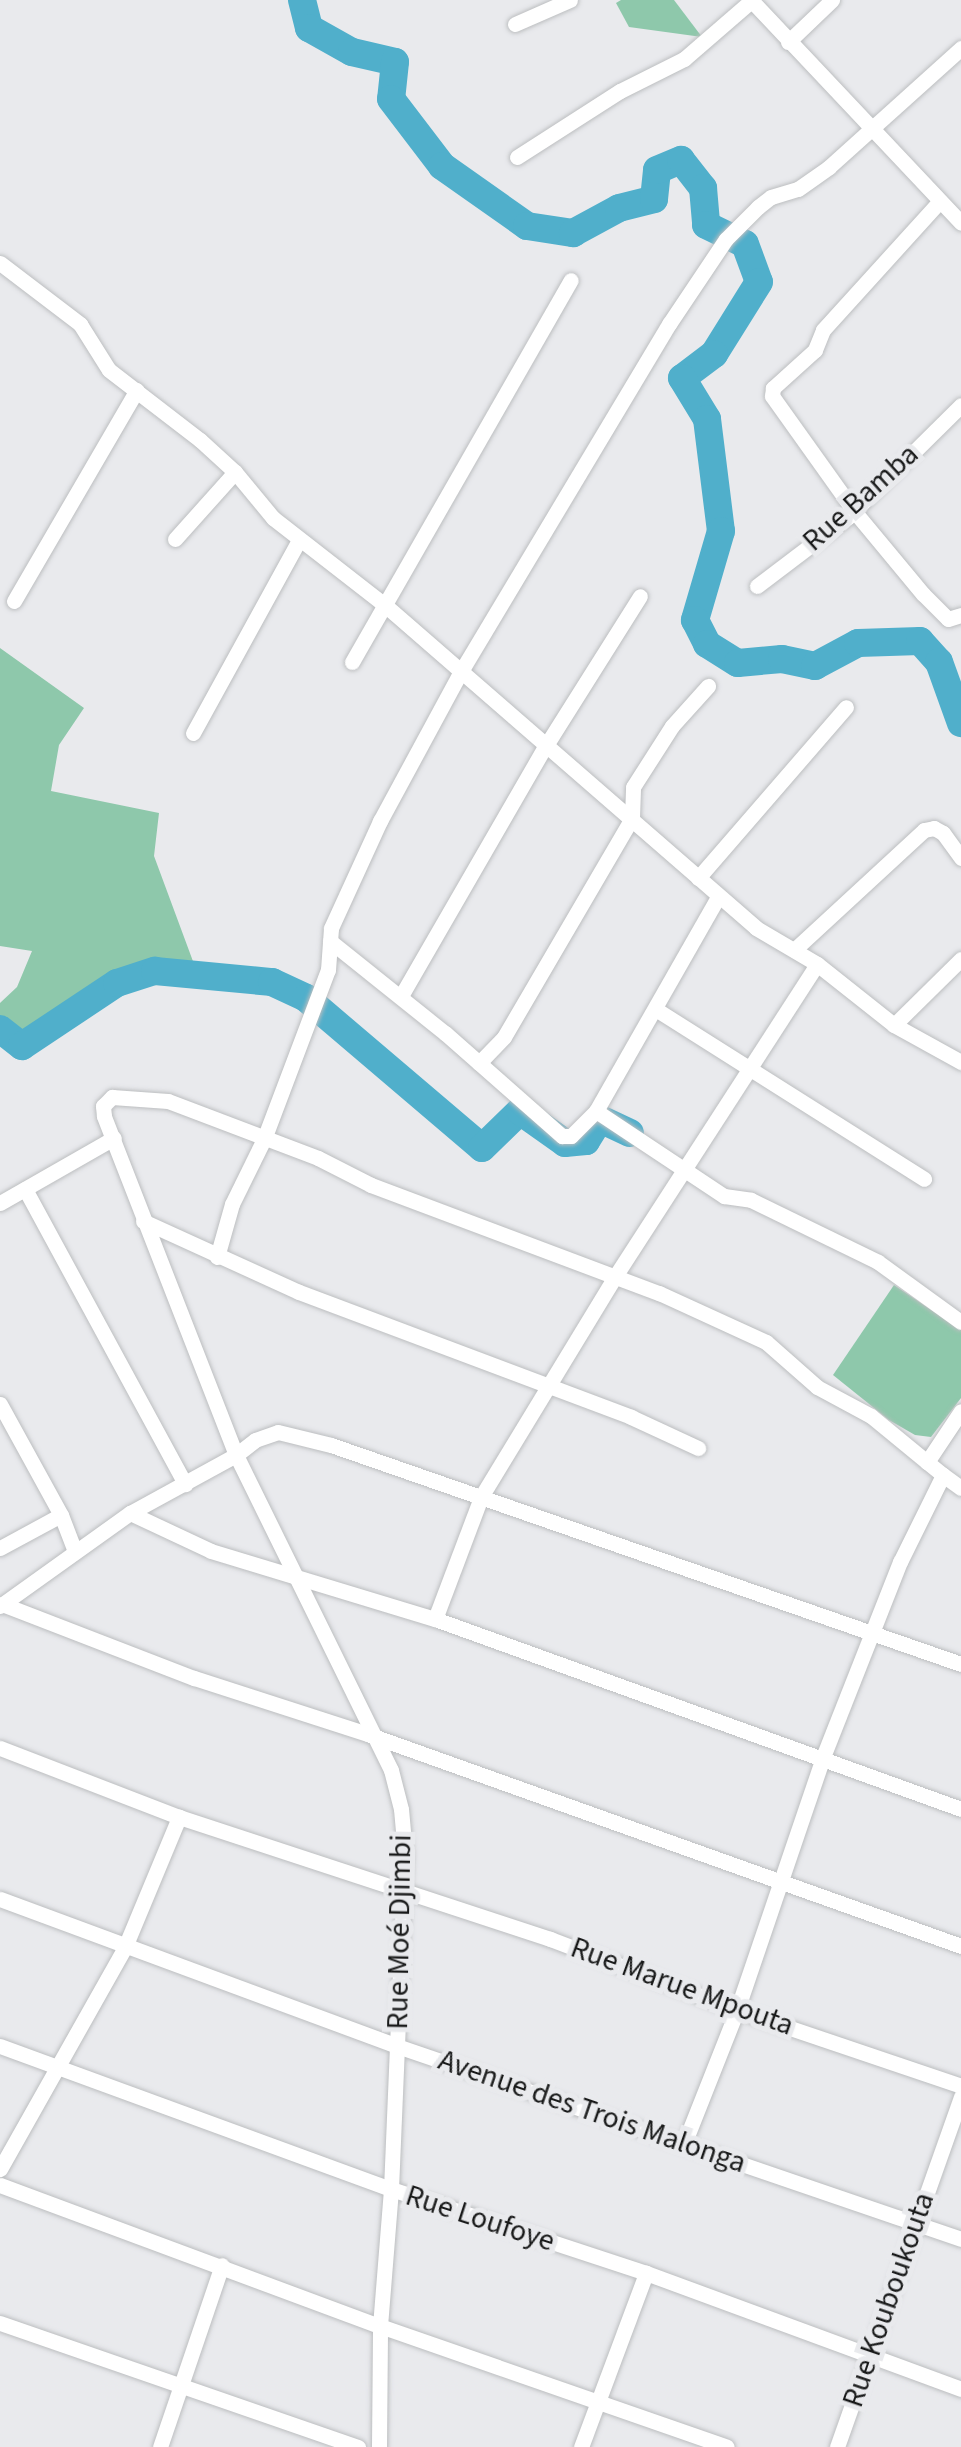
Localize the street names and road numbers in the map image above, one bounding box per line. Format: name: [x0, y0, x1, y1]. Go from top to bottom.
street label: Rue Bamba: [796, 437, 926, 559]
street label: Rue Moé Djimbi: [380, 1834, 420, 2030]
street label: Rue Marue Mpouta: [566, 1930, 798, 2044]
street label: Avenue des Trois Malonga: [434, 2042, 750, 2182]
street label: Rue Loufoye: [401, 2178, 559, 2260]
street label: Rue Kouboukouta: [835, 2188, 943, 2412]

